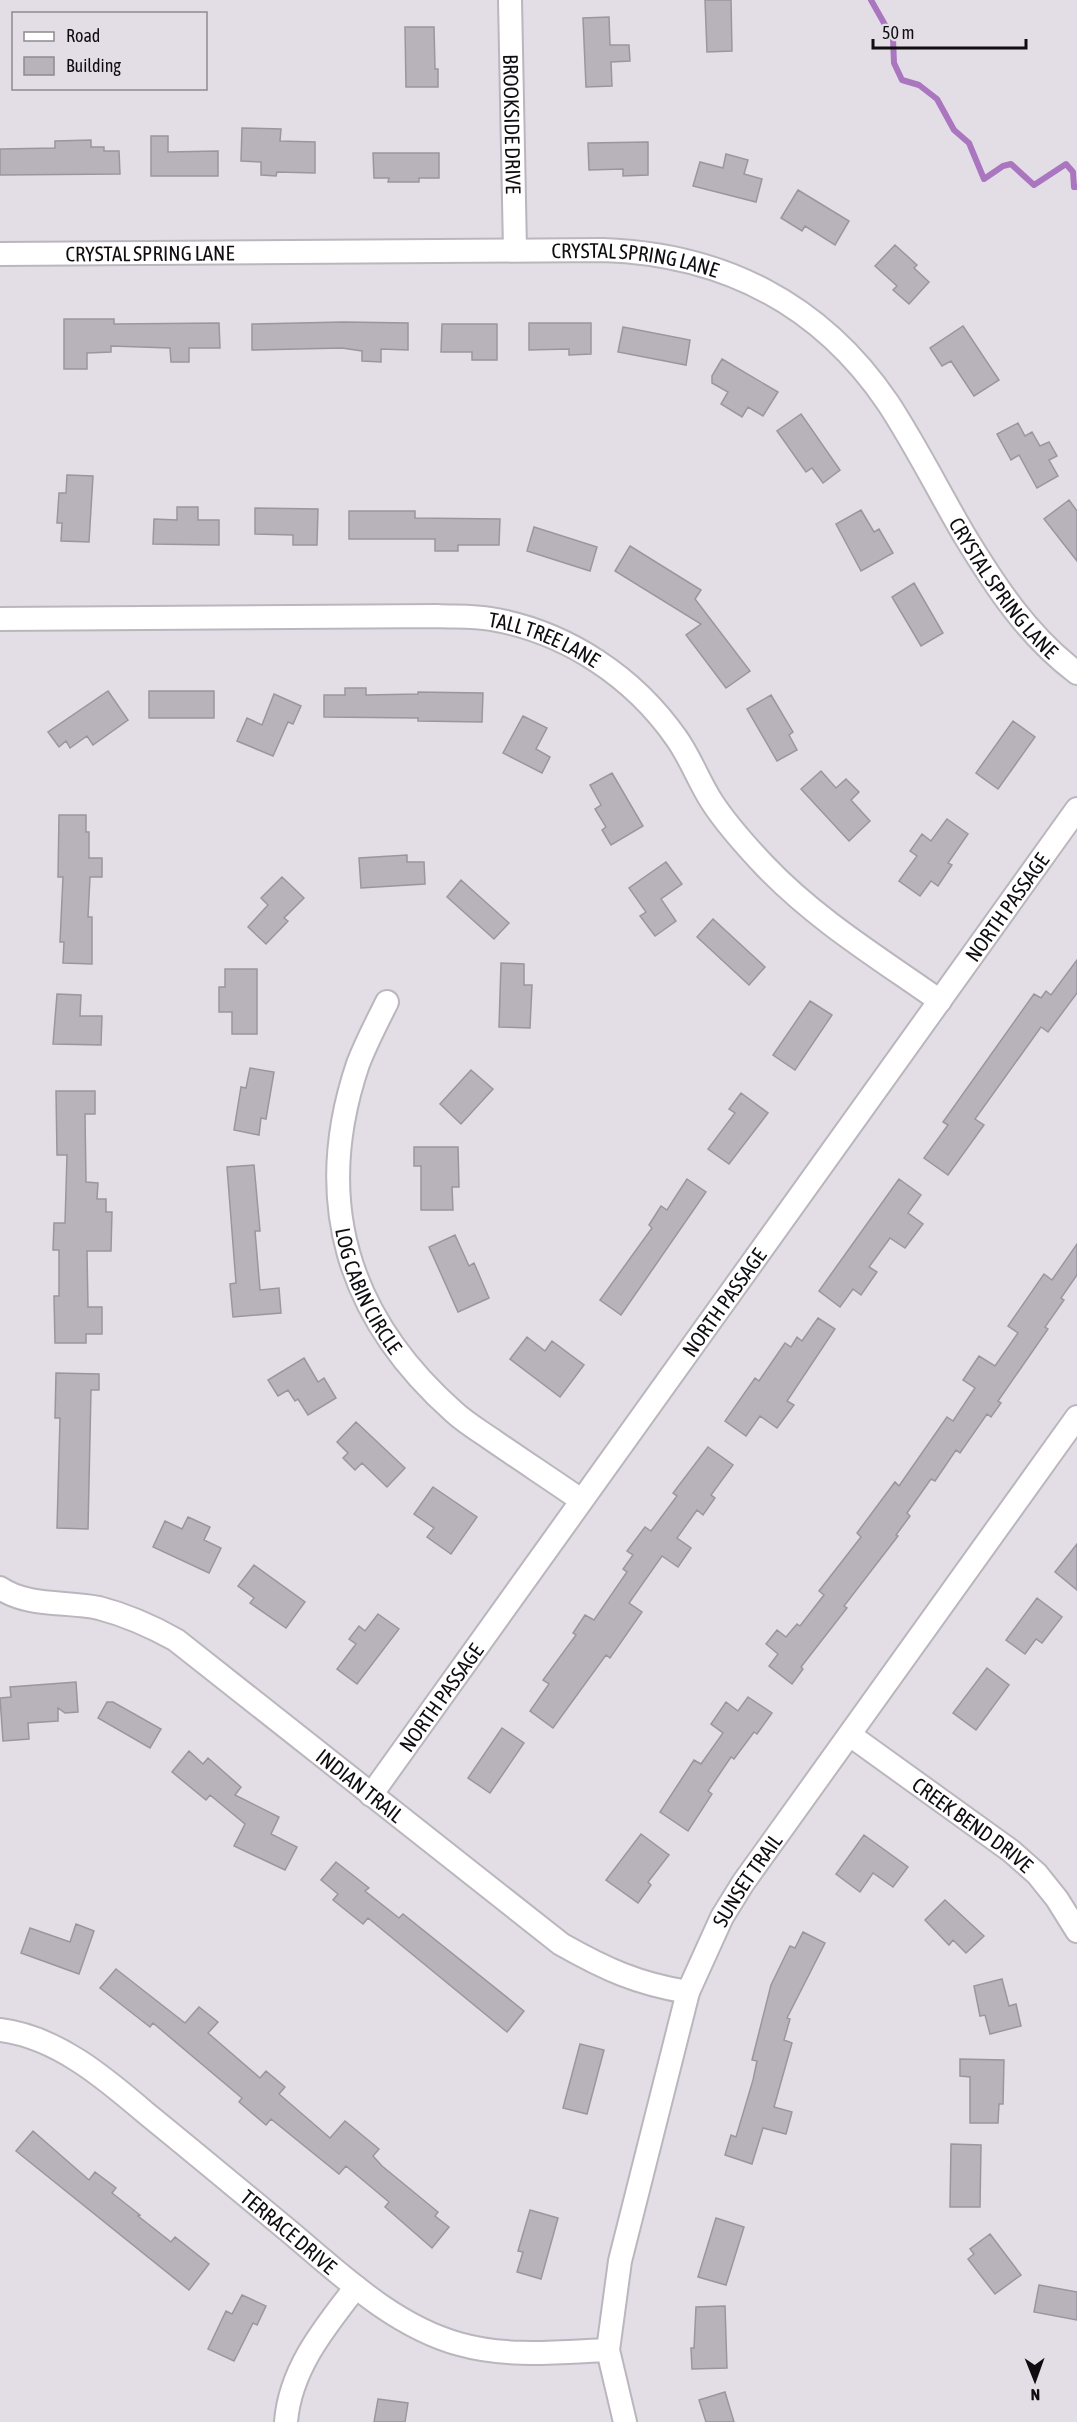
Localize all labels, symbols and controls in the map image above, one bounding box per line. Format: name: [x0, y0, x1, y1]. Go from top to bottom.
legend: [12, 12, 207, 90]
scale bar: [873, 12, 1026, 50]
text: 50 m: [882, 22, 914, 43]
text: Road: [66, 25, 100, 46]
street label: BROOKSIDE DRIVE: [499, 54, 526, 194]
text: Building: [66, 55, 121, 76]
street label: CRYSTAL SPRING LANE: [551, 238, 722, 282]
street label: CRYSTAL SPRING LANE: [65, 240, 235, 266]
street label: CRYSTAL SPRING LANE: [945, 513, 1063, 663]
street label: TALL TREE LANE: [487, 607, 604, 672]
street label: NORTH PASSAGE: [960, 848, 1054, 966]
street label: LOG CABIN CIRCLE: [331, 1226, 407, 1358]
street label: NORTH PASSAGE: [677, 1244, 771, 1361]
street label: NORTH PASSAGE: [394, 1639, 488, 1756]
street label: INDIAN TRAIL: [312, 1744, 408, 1827]
street label: CREEK BEND DRIVE: [908, 1772, 1038, 1877]
street label: SUNSET TRAIL: [707, 1829, 787, 1930]
street label: TERRACE DRIVE: [236, 2185, 342, 2279]
north arrow: [1005, 2350, 1065, 2410]
text: N: [1030, 2386, 1040, 2404]

